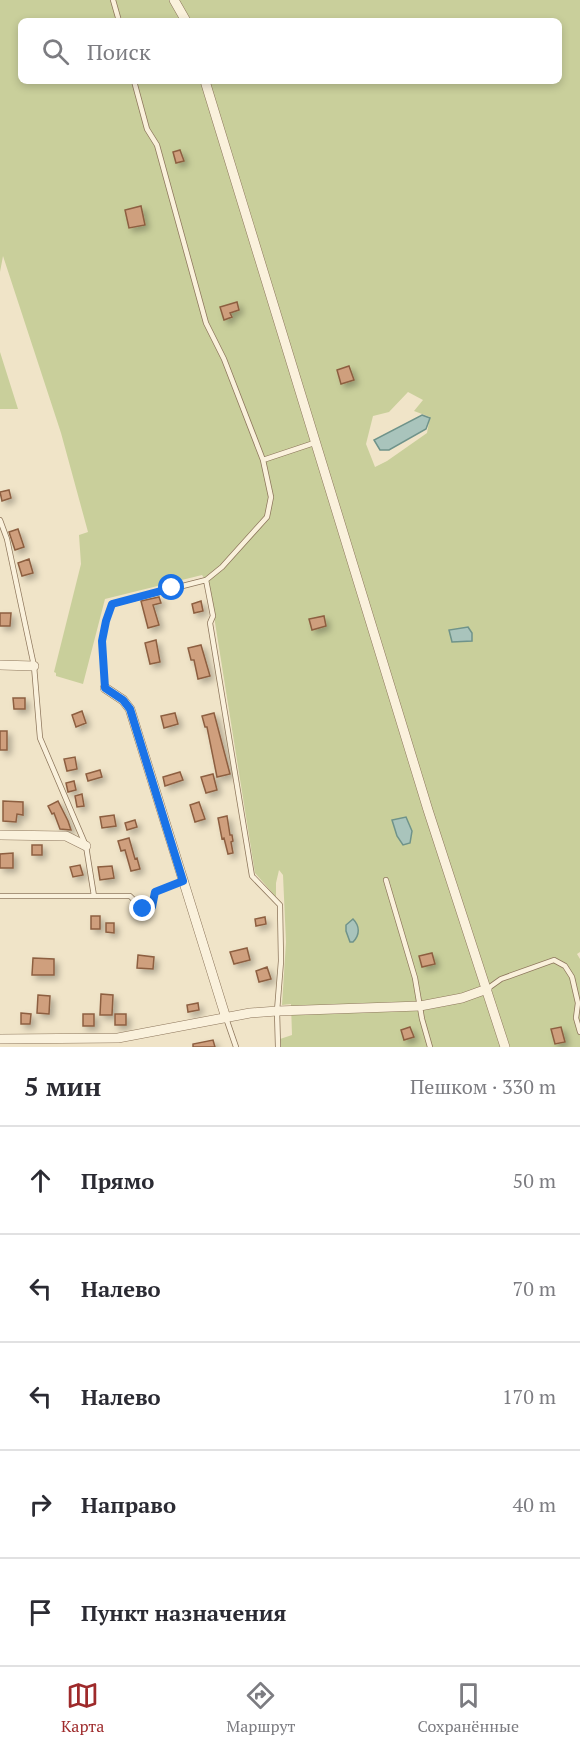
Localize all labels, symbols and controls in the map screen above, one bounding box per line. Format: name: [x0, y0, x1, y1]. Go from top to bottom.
search box: [18, 18, 562, 84]
icon: search: [39, 35, 72, 68]
text: Поиск: [87, 37, 151, 66]
route start: [158, 574, 184, 600]
route end: [129, 895, 155, 921]
text: 5 мин: [24, 1069, 101, 1103]
text: Пешком · 330 m: [410, 1073, 556, 1100]
icon: ahead: [24, 1164, 57, 1197]
text: Прямо: [81, 1166, 154, 1195]
text: 50 m: [513, 1167, 556, 1194]
icon: left: [24, 1272, 57, 1305]
text: Налево: [81, 1274, 161, 1303]
text: 70 m: [513, 1275, 556, 1302]
icon: left: [24, 1380, 57, 1413]
text: Налево: [81, 1382, 161, 1411]
text: 170 m: [502, 1383, 556, 1410]
icon: right: [24, 1488, 57, 1521]
text: Направо: [81, 1490, 176, 1519]
text: 40 m: [513, 1491, 556, 1518]
icon: arrive: [24, 1596, 57, 1629]
text: Пункт назначения: [81, 1598, 286, 1627]
tab: Карта: [61, 1679, 104, 1737]
tab: Маршрут: [226, 1679, 296, 1737]
tab: Сохранённые: [418, 1679, 519, 1737]

